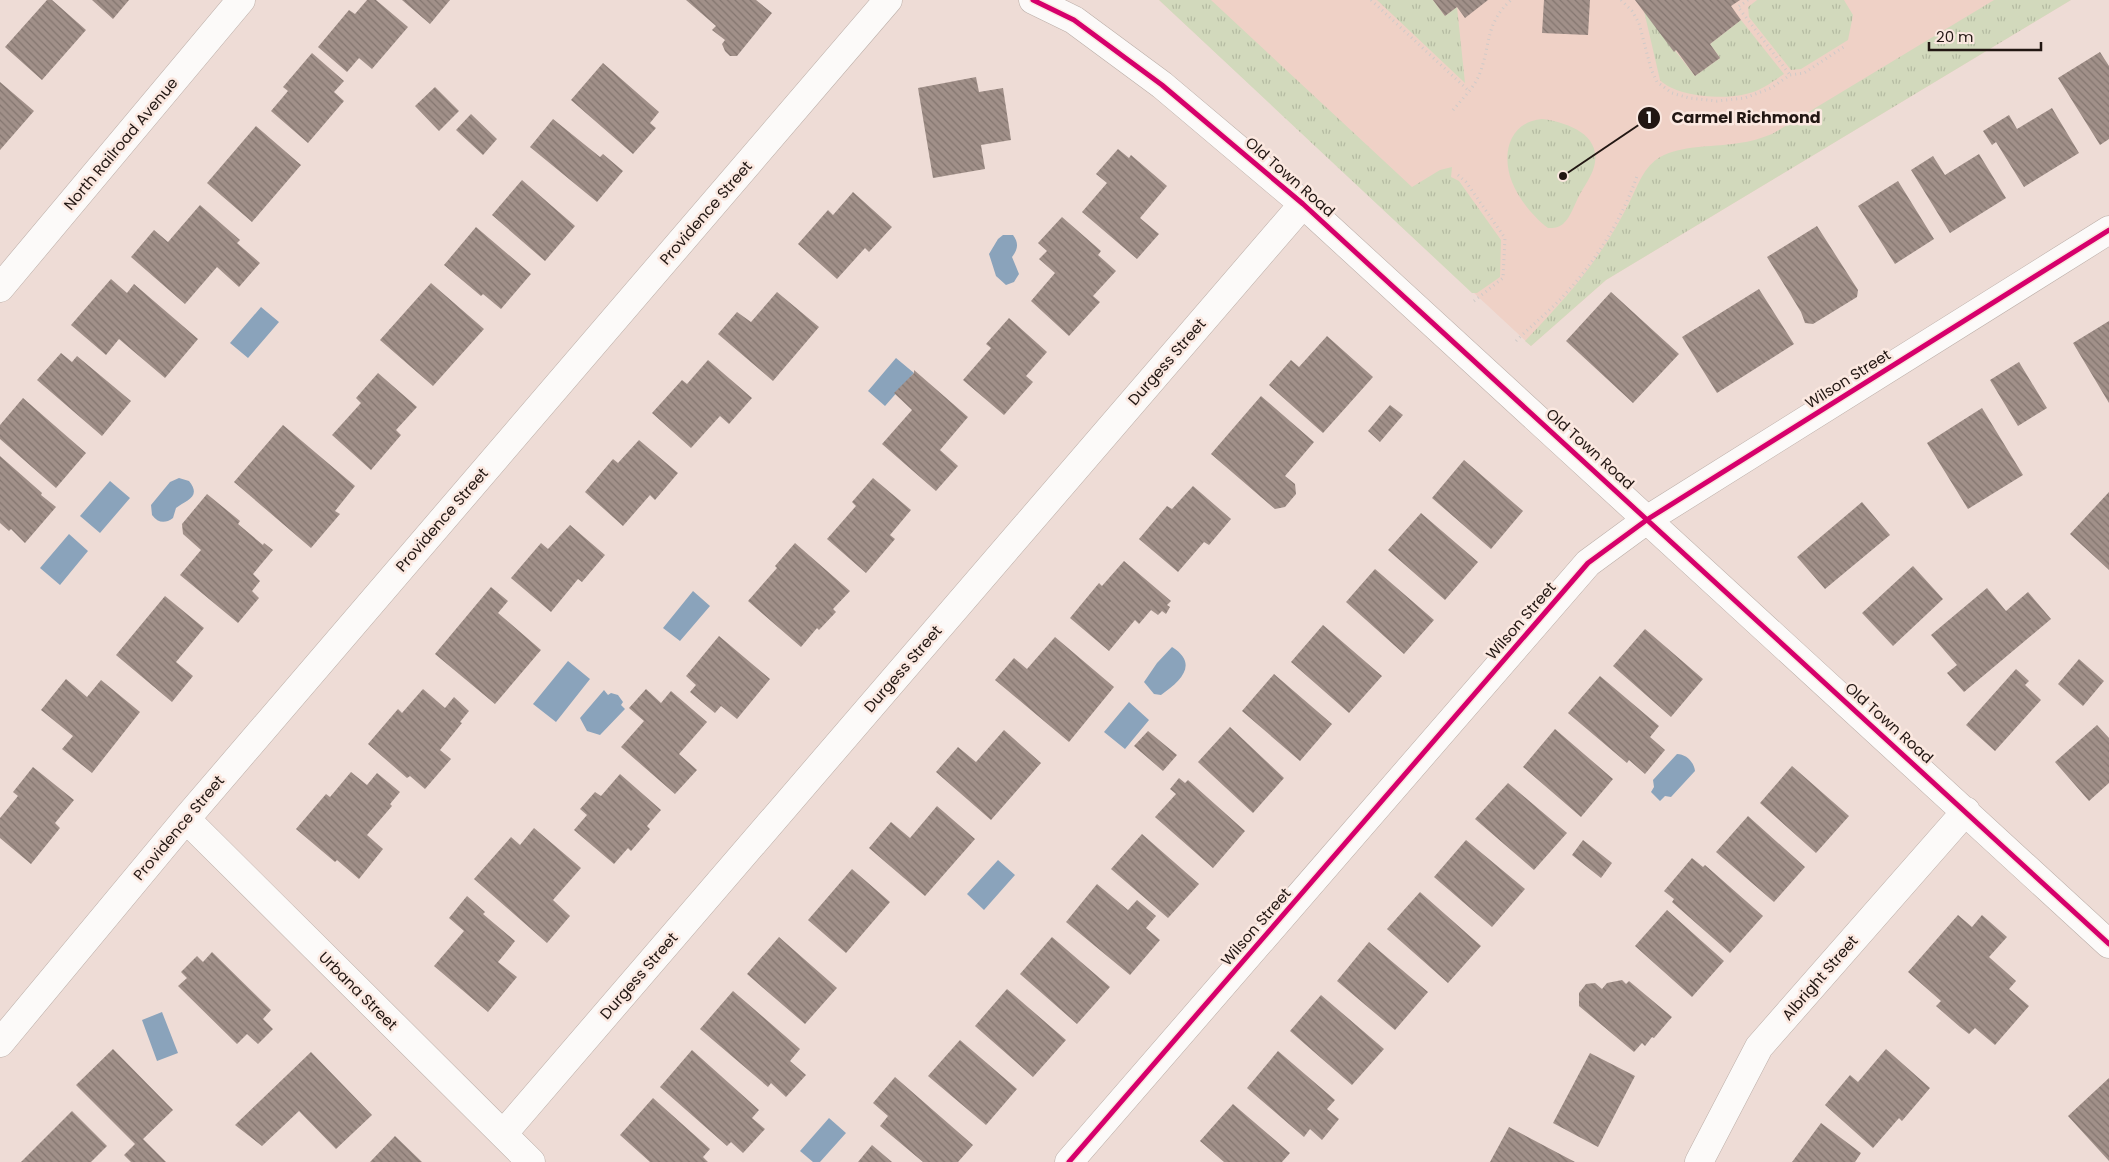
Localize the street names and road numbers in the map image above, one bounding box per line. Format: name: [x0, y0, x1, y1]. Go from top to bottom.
street label: North Railroad Avenue: [59, 73, 182, 214]
street label: Old Town Road: [1241, 132, 1340, 221]
street label: Providence Street: [655, 156, 757, 269]
street label: Durgess Street: [1123, 314, 1210, 410]
street label: Wilson Street: [1801, 344, 1894, 413]
street label: Old Town Road: [1542, 403, 1639, 494]
street label: Providence Street: [391, 463, 493, 576]
street label: Wilson Street: [1481, 577, 1560, 664]
street label: Durgess Street: [859, 621, 946, 717]
street label: Old Town Road: [1841, 677, 1938, 768]
street label: Providence Street: [128, 771, 229, 885]
street label: Wilson Street: [1216, 883, 1295, 970]
street label: Durgess Street: [595, 928, 682, 1024]
street label: Albright Street: [1777, 931, 1862, 1025]
street label: Urbana Street: [314, 947, 402, 1035]

